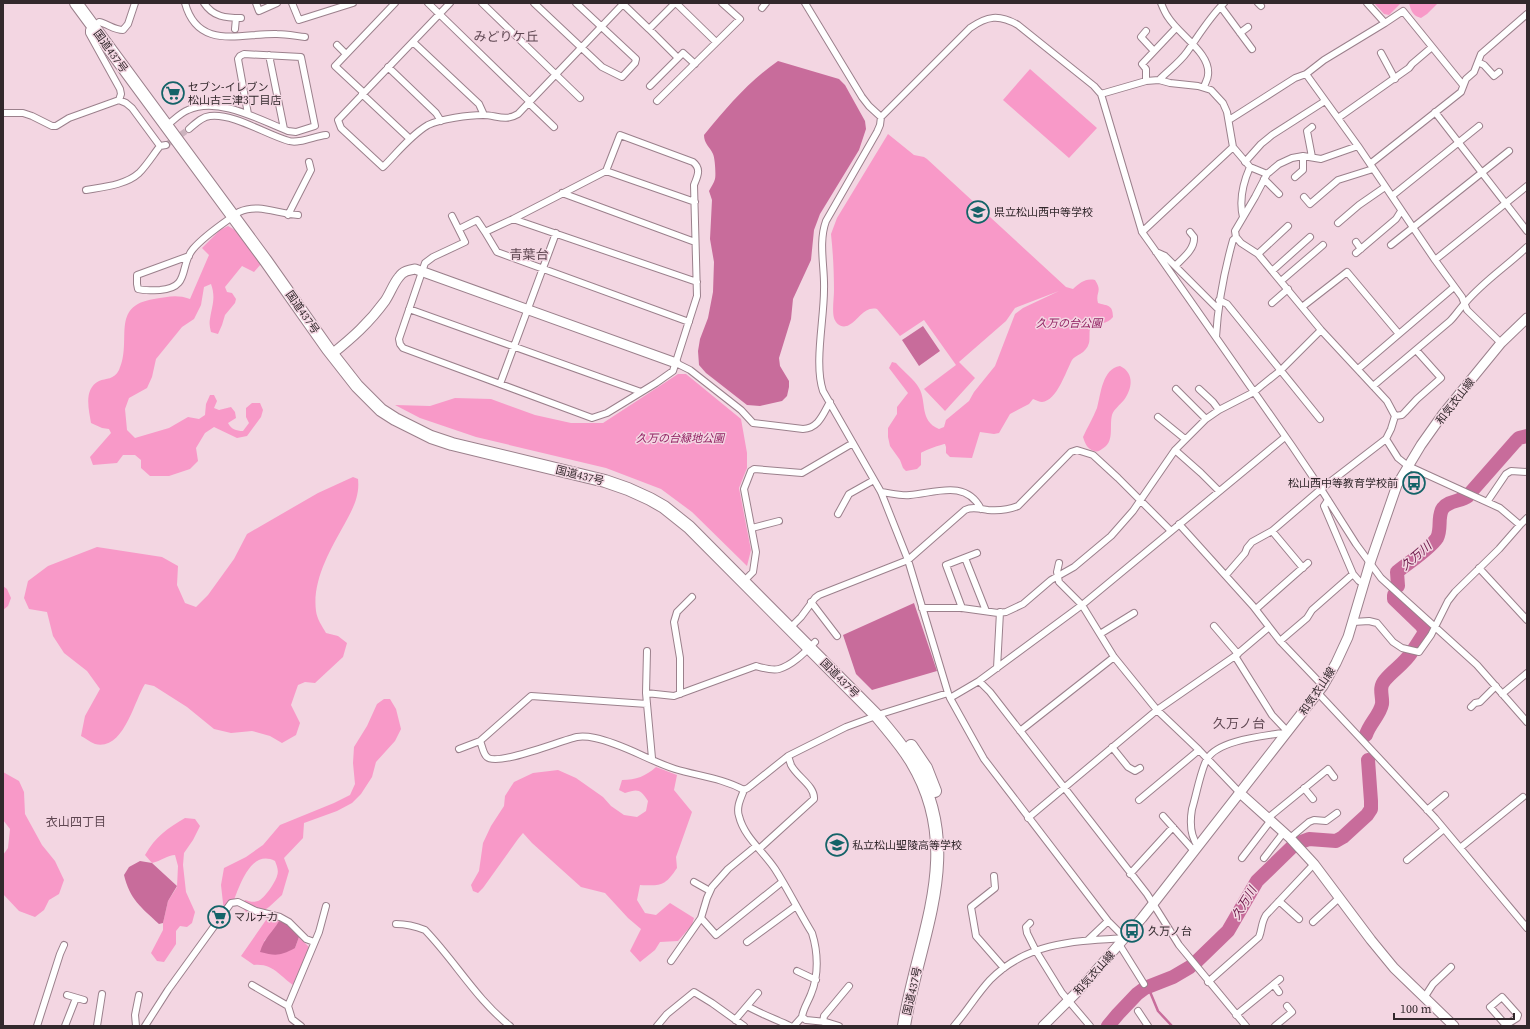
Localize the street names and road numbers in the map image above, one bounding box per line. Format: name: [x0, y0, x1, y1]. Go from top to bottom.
street label: 国道437号: [90, 27, 131, 76]
street label: 国道437号: [282, 288, 323, 337]
street label: 和気衣山線: [1433, 375, 1478, 428]
street label: 国道437号: [554, 462, 606, 489]
street label: 国道437号: [817, 656, 862, 701]
street label: 和気衣山線: [1296, 664, 1339, 718]
street label: 和気衣山線: [1070, 948, 1118, 999]
street label: 国道437号: [900, 965, 925, 1017]

